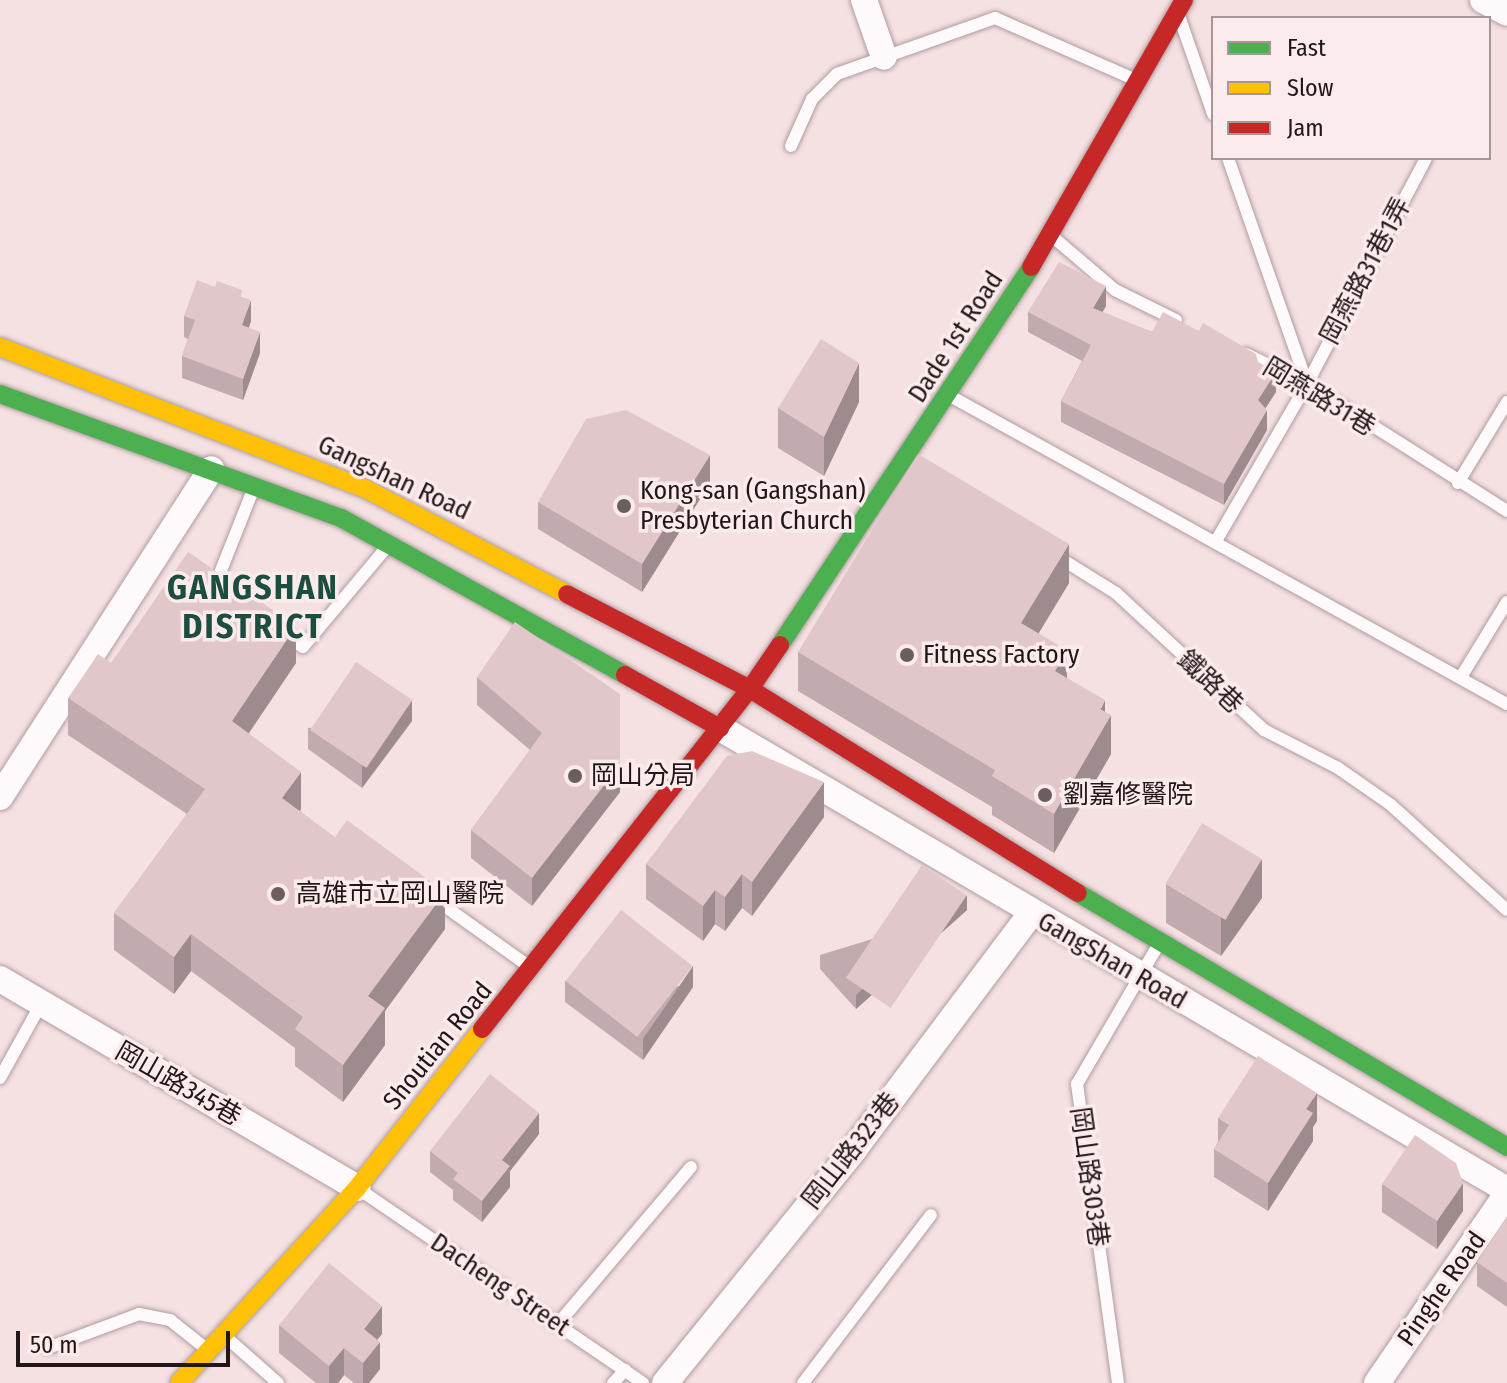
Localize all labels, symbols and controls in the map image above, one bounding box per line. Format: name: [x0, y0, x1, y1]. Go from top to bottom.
legend: [1211, 16, 1491, 160]
text: Fast: [1287, 34, 1326, 62]
text: Slow: [1287, 74, 1333, 102]
text: Jam: [1287, 114, 1324, 142]
street label: 岡燕路31巷1弄: [1314, 192, 1418, 350]
street label: Dade 1st Road: [902, 266, 1010, 408]
street label: 岡燕路31巷: [1257, 351, 1381, 443]
street label: Gangshan Road: [313, 429, 475, 527]
place label: Kong-san (Gangshan) Presbyterian Church: [640, 475, 866, 536]
marker: Kong-san (Gangshan) Presbyterian Church: [615, 497, 633, 515]
district label: GANGSHAN DISTRICT: [167, 567, 339, 646]
place label: Fitness Factory: [923, 639, 1079, 671]
street label: 鐵路巷: [1171, 644, 1249, 720]
marker: Fitness Factory: [898, 646, 916, 664]
place label: 岡山分局: [591, 760, 695, 792]
marker: 岡山分局: [566, 767, 584, 785]
place label: 劉嘉修醫院: [1063, 779, 1193, 811]
marker: 劉嘉修醫院: [1034, 784, 1056, 806]
place label: 高雄市立岡山醫院: [296, 878, 504, 910]
marker: 高雄市立岡山醫院: [267, 883, 289, 905]
street label: GangShan Road: [1032, 906, 1192, 1016]
street label: Shoutian Road: [377, 976, 499, 1116]
street label: 岡山路345巷: [110, 1036, 246, 1132]
street label: 岡山路323巷: [796, 1087, 906, 1215]
street label: 岡山路303巷: [1064, 1105, 1114, 1249]
street label: Pinghe Road: [1391, 1226, 1493, 1352]
street label: Dacheng Street: [424, 1227, 576, 1343]
scale bar: [20, 1315, 234, 1365]
text: 50 m: [30, 1331, 78, 1359]

